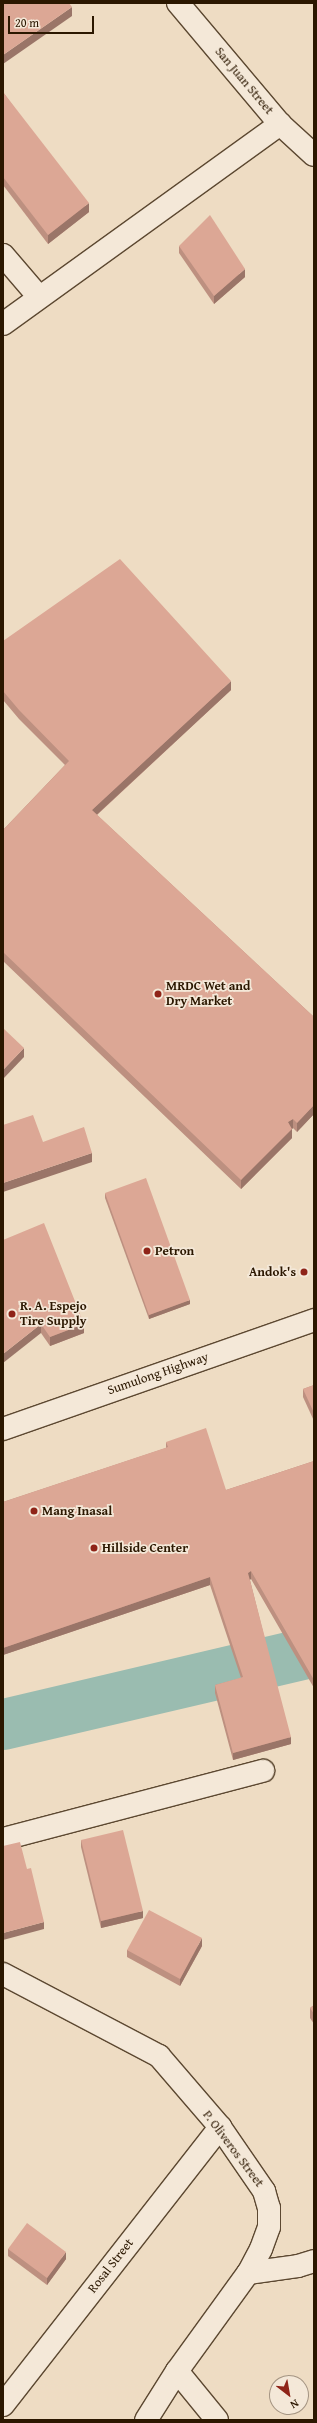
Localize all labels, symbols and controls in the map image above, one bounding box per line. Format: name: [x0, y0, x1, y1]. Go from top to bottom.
scale bar: [10, 8, 96, 34]
text: 20 m: [15, 14, 39, 31]
street label: San Juan Street: [211, 44, 277, 118]
place label: MRDC Wet and Dry Market: [166, 979, 250, 1010]
marker: MRDC Wet and Dry Market: [153, 989, 163, 999]
place label: Petron: [155, 1243, 194, 1259]
marker: Petron: [142, 1246, 152, 1256]
place label: Andok's: [249, 1264, 296, 1280]
marker: Andok's: [299, 1267, 309, 1277]
place label: R. A. Espejo Tire Supply: [20, 1299, 87, 1330]
marker: R. A. Espejo Tire Supply: [7, 1309, 17, 1319]
street label: Sumulong Highway: [106, 1349, 210, 1399]
place label: Mang Inasal: [42, 1503, 112, 1519]
marker: Mang Inasal: [29, 1506, 39, 1516]
place label: Hillside Center: [102, 1540, 188, 1556]
marker: Hillside Center: [89, 1543, 99, 1553]
street label: P. Oliveros Street: [199, 2108, 267, 2190]
street label: Rosal Street: [85, 2236, 137, 2296]
north arrow: [269, 2375, 309, 2415]
text: N: [287, 2396, 302, 2413]

